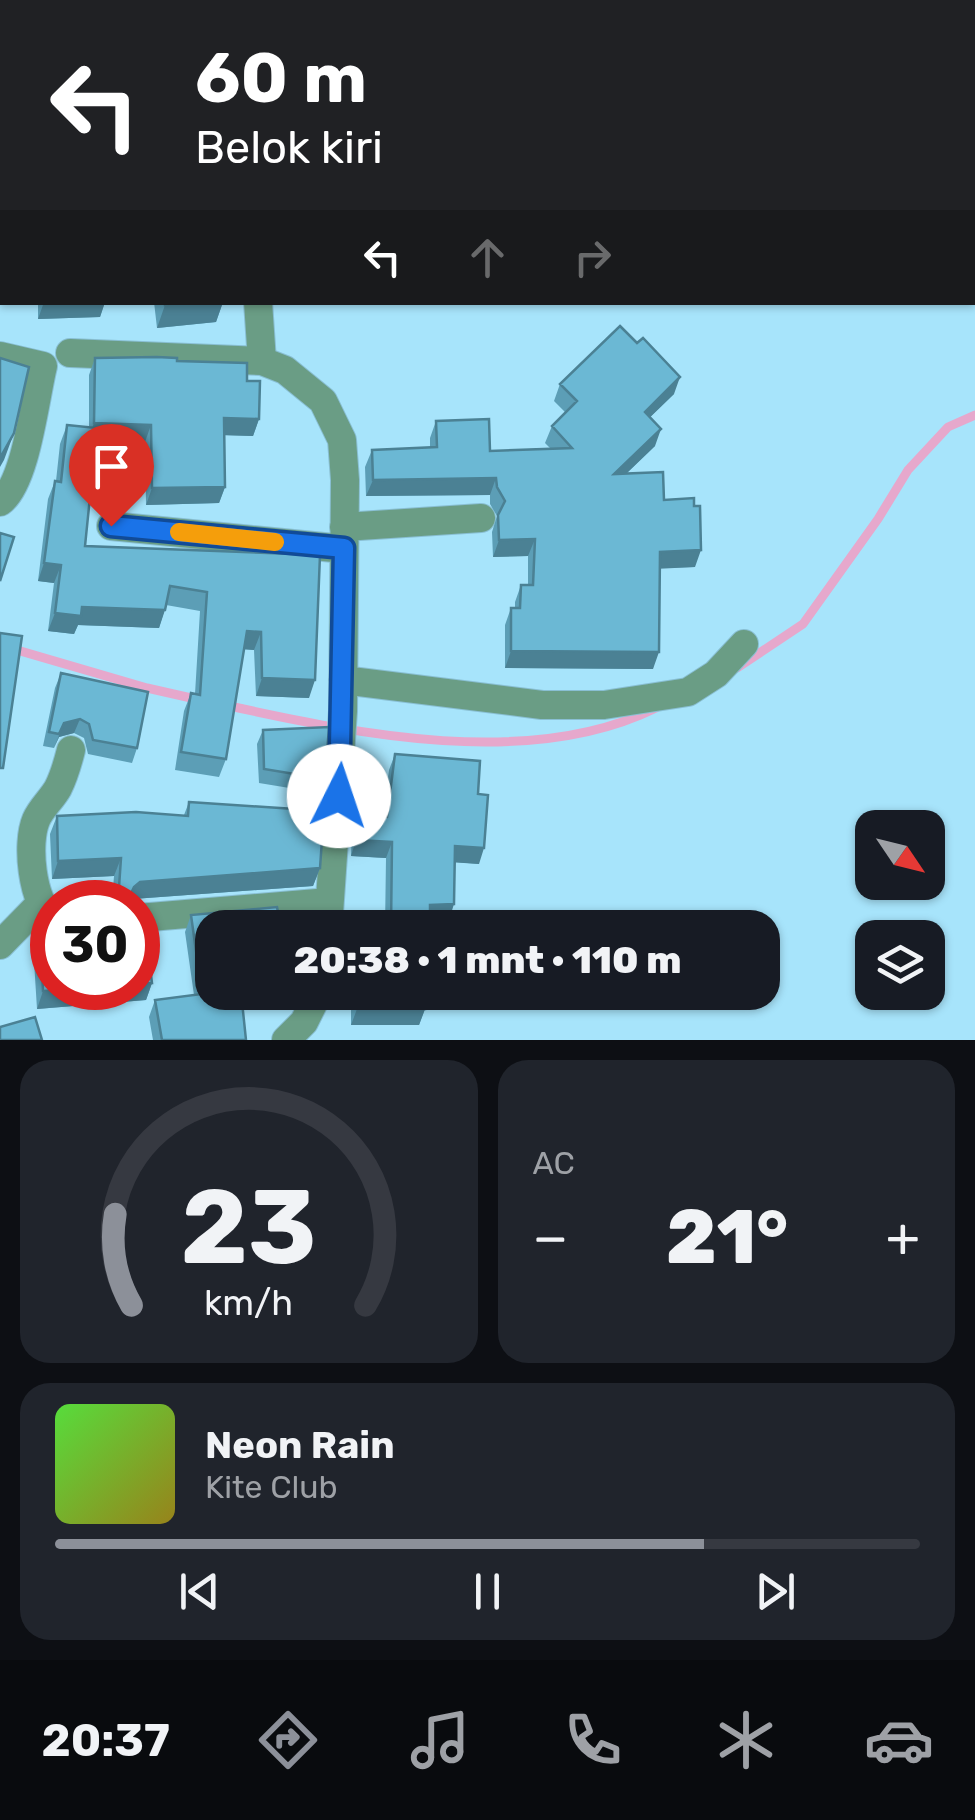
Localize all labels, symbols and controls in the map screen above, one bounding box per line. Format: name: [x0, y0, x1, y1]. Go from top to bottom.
text: 60 m: [195, 37, 367, 120]
icon: left: [30, 40, 160, 170]
text: Belok kiri: [195, 121, 383, 174]
icon: left: [355, 230, 410, 285]
icon: ahead: [460, 230, 515, 285]
icon: right: [565, 230, 620, 285]
pin: [69, 424, 154, 527]
icon: arrive: [84, 439, 139, 494]
position arrow: [287, 744, 391, 848]
north arrow: [855, 810, 945, 900]
map controls: [855, 810, 945, 1010]
speed limit sign: 30: [30, 880, 160, 1010]
button: layers: [855, 920, 945, 1010]
text: 20:38 · 1 mnt · 110 m: [294, 937, 681, 983]
text: AC: [533, 1144, 575, 1182]
text: 23: [181, 1166, 317, 1289]
text: 21°: [666, 1193, 788, 1282]
text: −: [533, 1205, 568, 1270]
text: +: [886, 1205, 920, 1270]
text: km/h: [204, 1282, 293, 1324]
text: Neon Rain: [205, 1422, 395, 1468]
text: Kite Club: [205, 1468, 338, 1506]
icon: previous: [172, 1564, 227, 1619]
icon: pause: [460, 1564, 515, 1619]
icon: next: [748, 1564, 803, 1619]
icon: directions: [253, 1705, 323, 1775]
icon: music: [405, 1705, 475, 1775]
icon: phone: [558, 1705, 628, 1775]
icon: climate: [711, 1705, 781, 1775]
icon: car: [864, 1705, 934, 1775]
text: 20:37: [41, 1714, 170, 1767]

